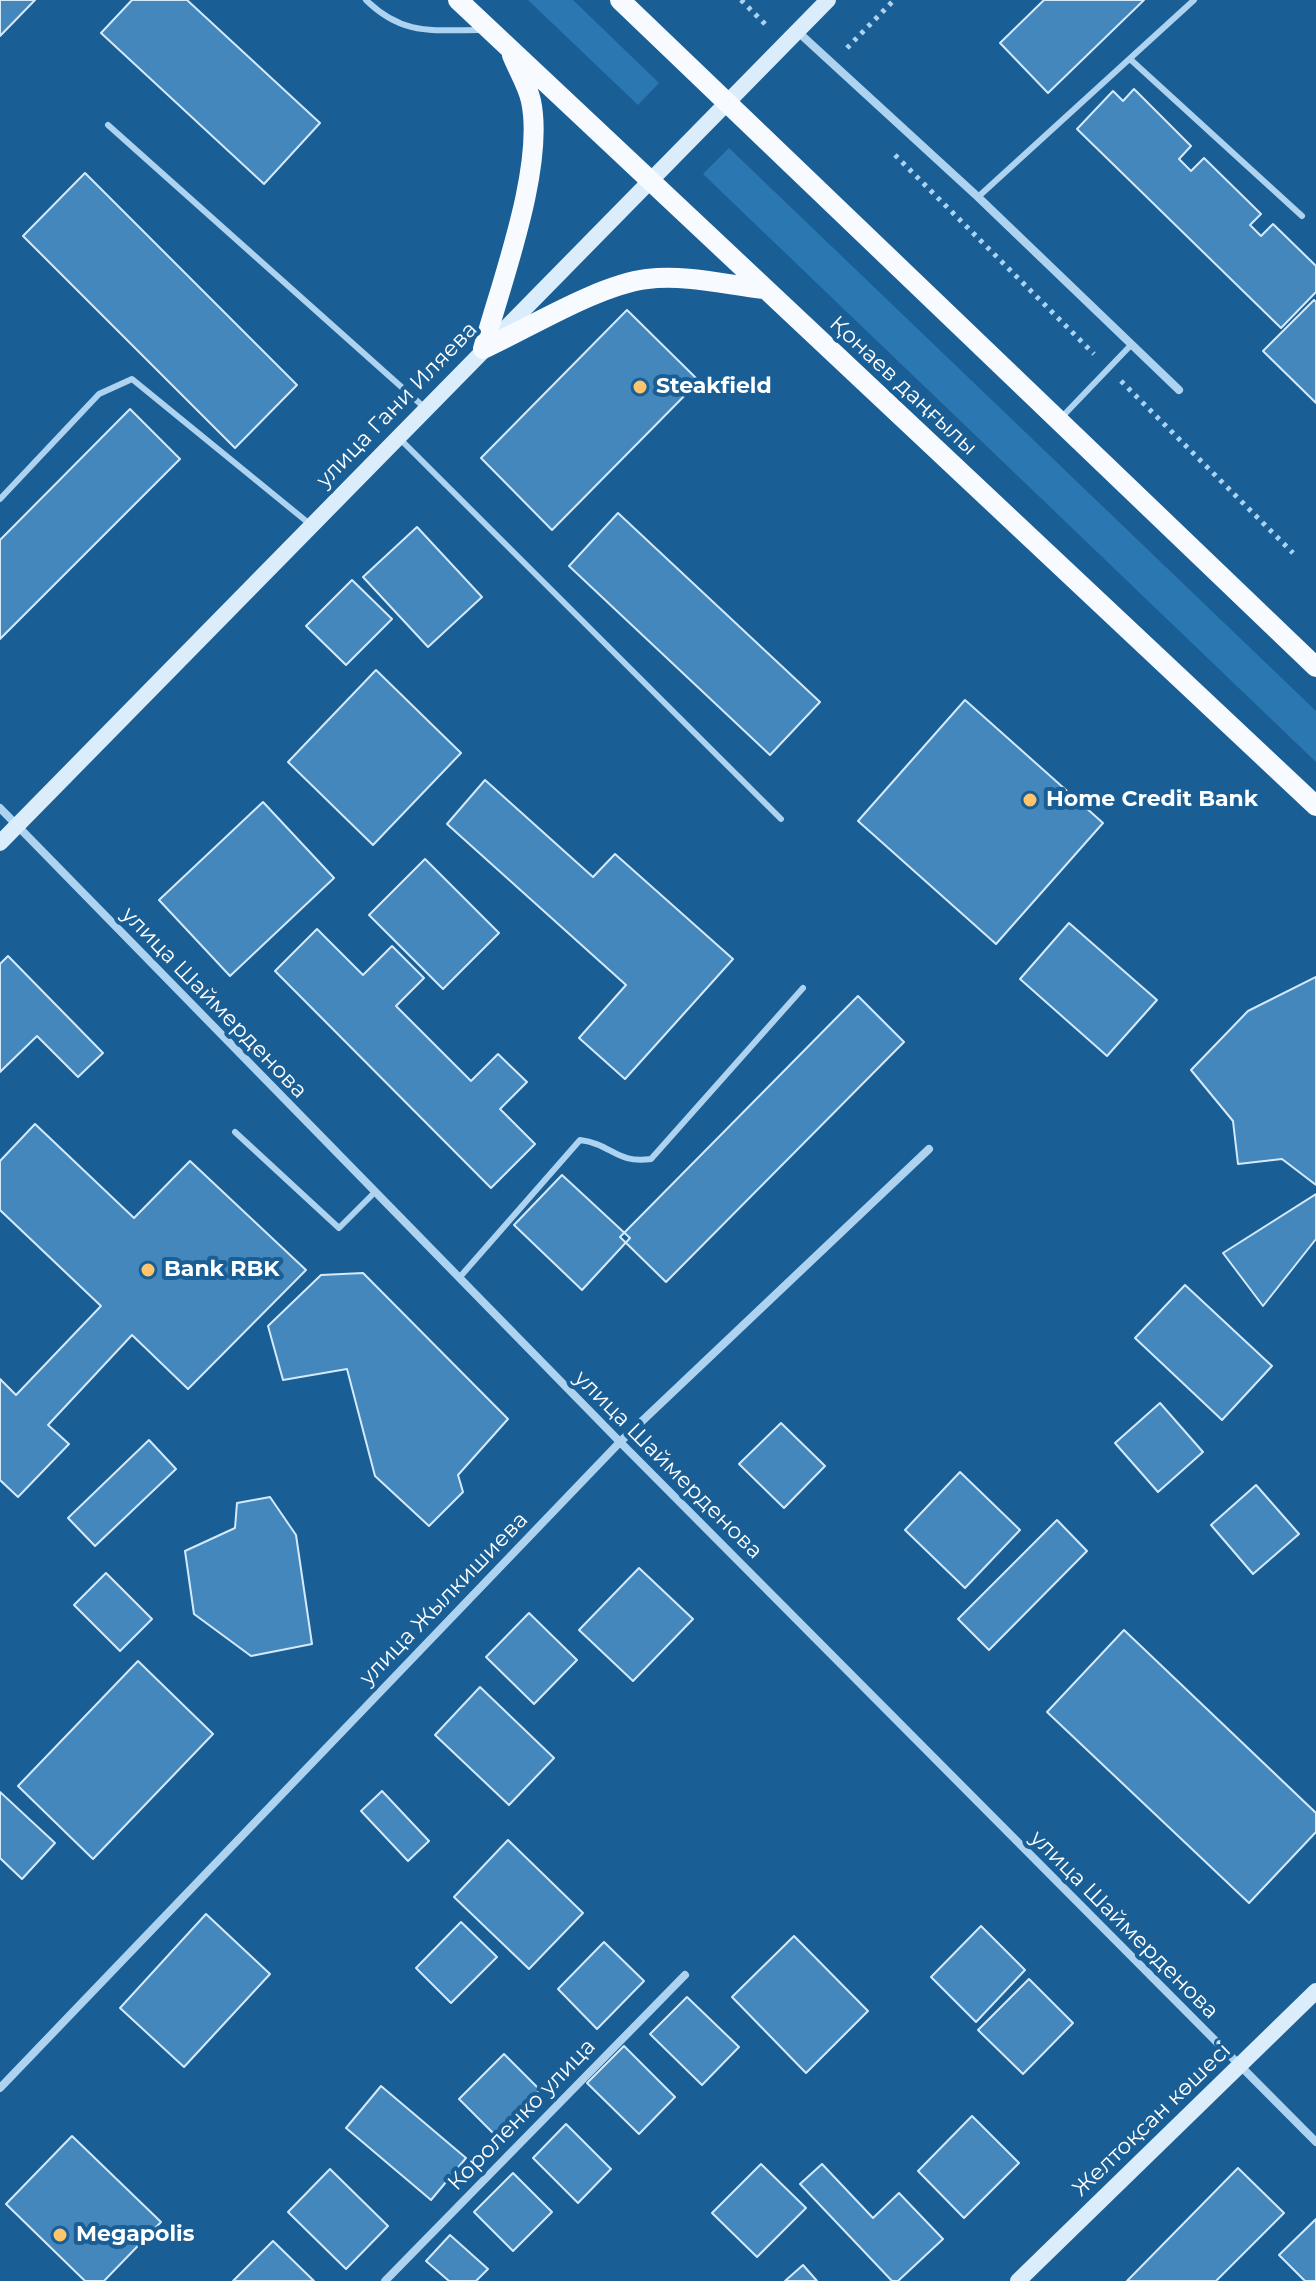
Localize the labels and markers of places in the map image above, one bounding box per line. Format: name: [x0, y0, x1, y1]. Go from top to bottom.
place label: Steakfield: [656, 374, 772, 400]
marker: Steakfield: [631, 378, 649, 396]
place label: Home Credit Bank: [1046, 787, 1258, 813]
marker: Home Credit Bank: [1021, 791, 1039, 809]
place label: Bank RBK: [164, 1257, 280, 1283]
marker: Bank RBK: [139, 1261, 157, 1279]
place label: Megapolis: [76, 2222, 194, 2248]
marker: Megapolis: [51, 2226, 69, 2244]

